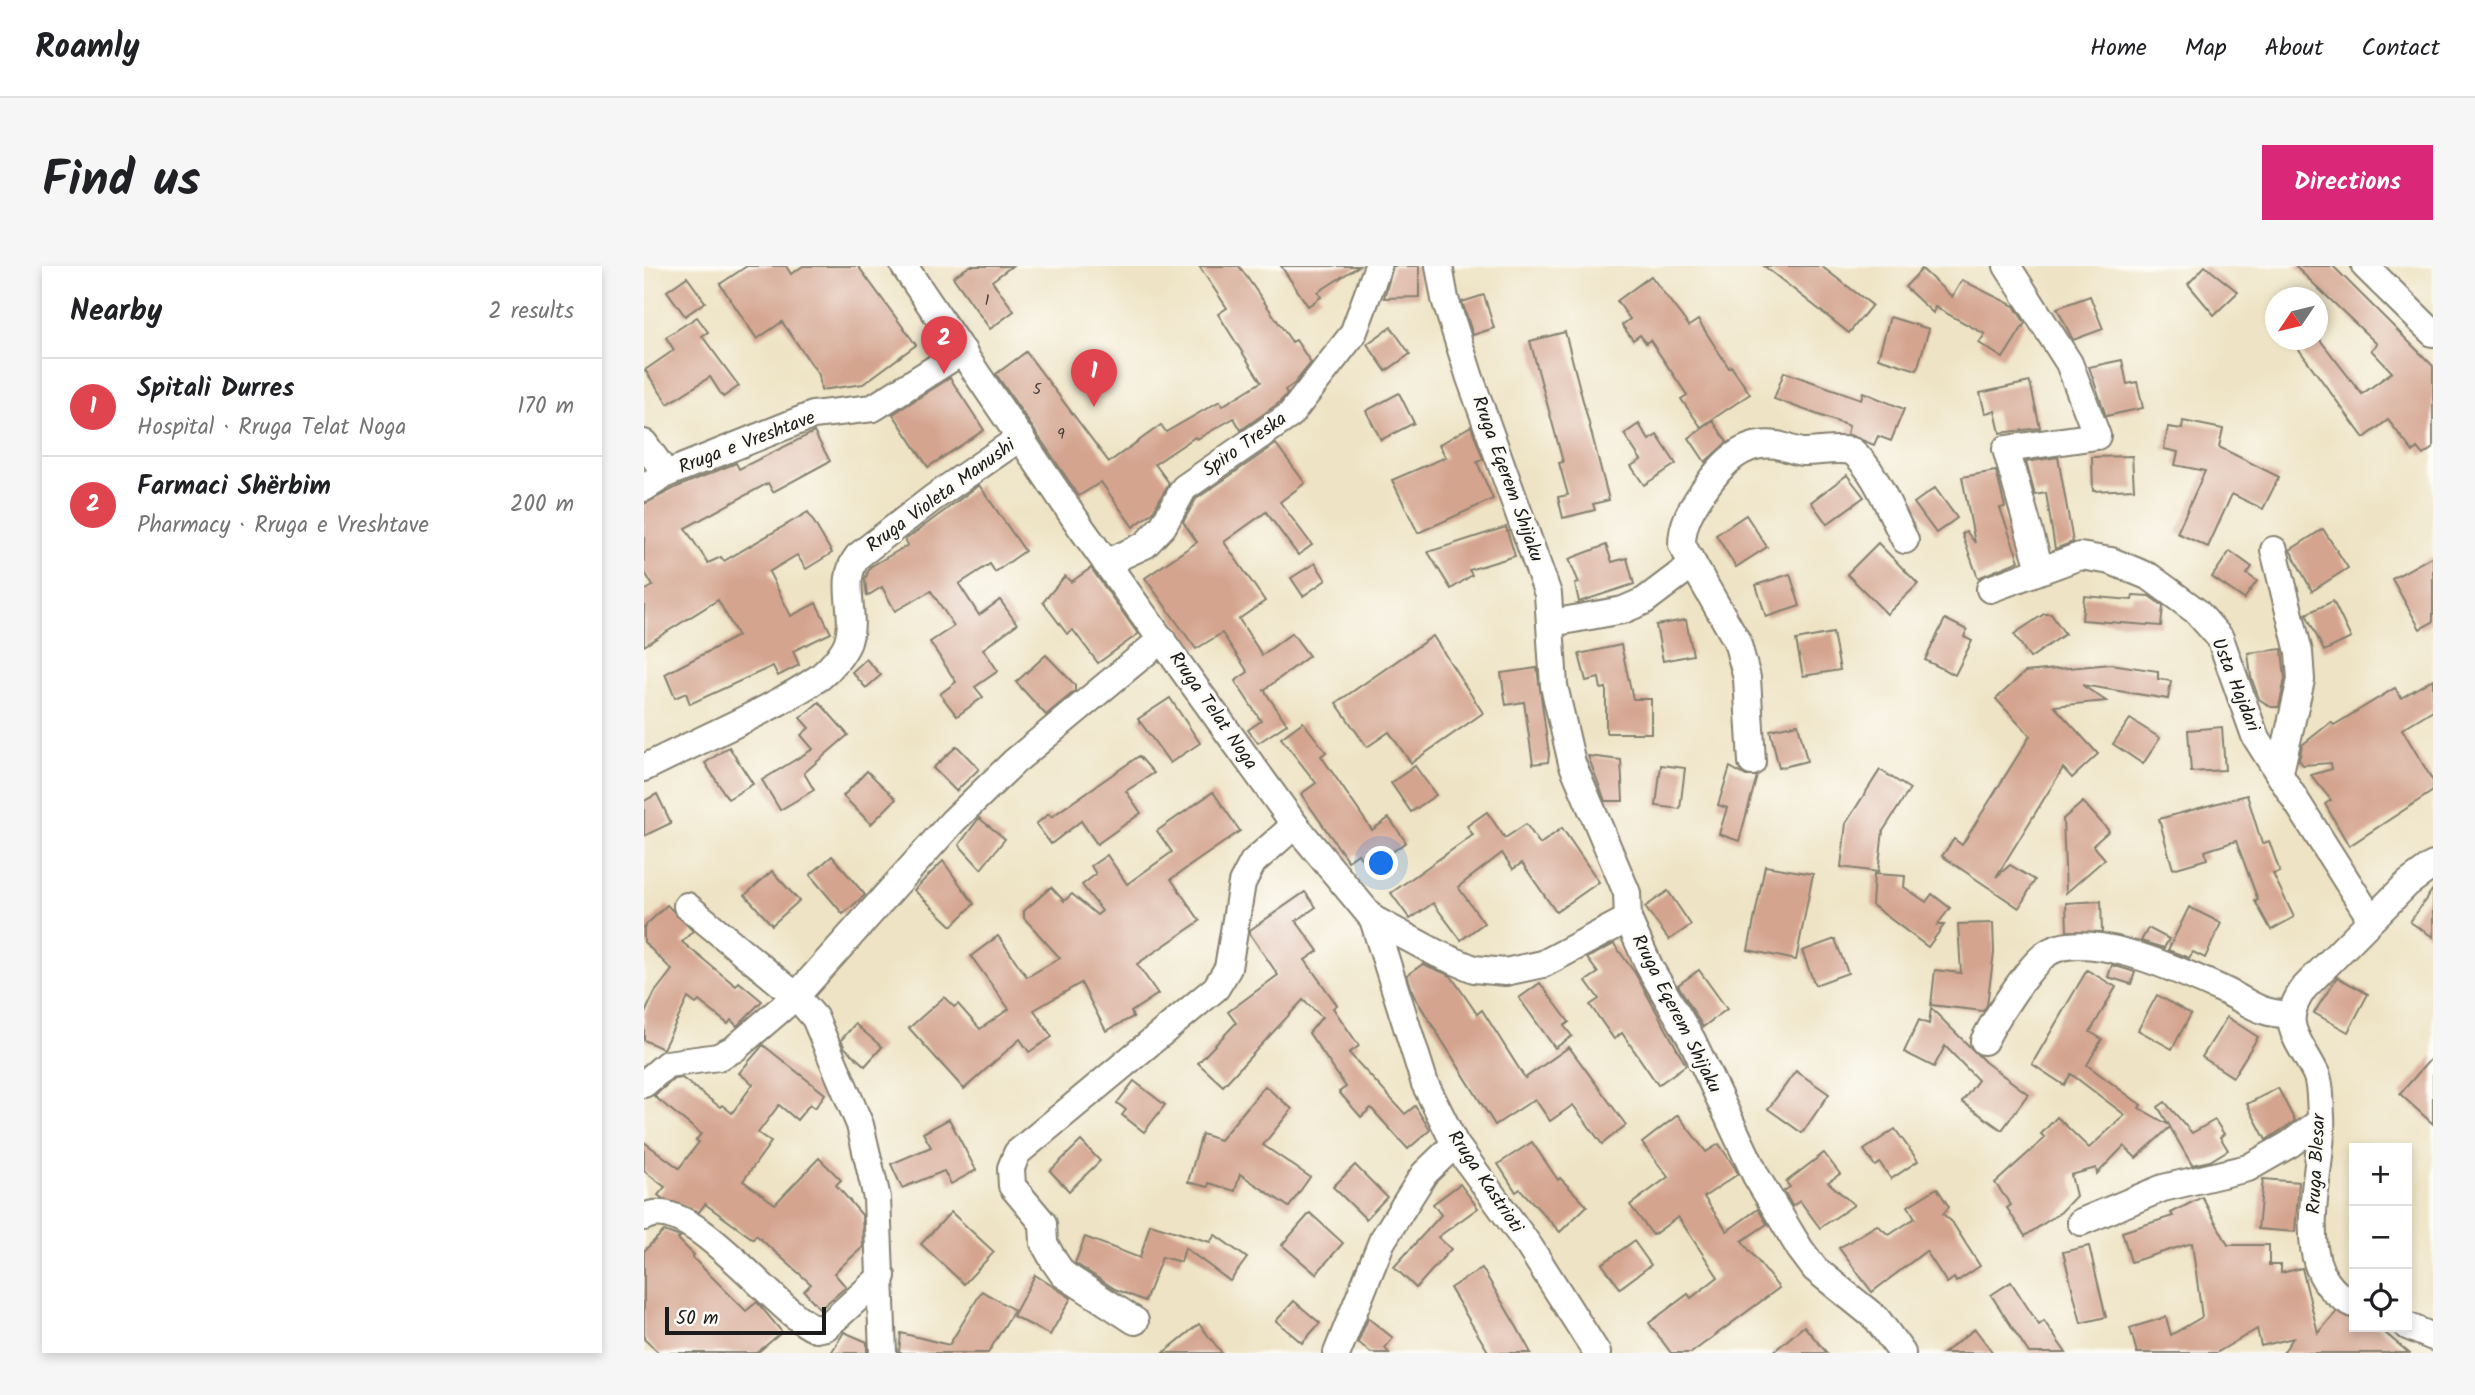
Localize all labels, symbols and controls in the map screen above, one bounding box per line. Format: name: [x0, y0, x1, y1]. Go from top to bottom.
text: Roamly: [35, 22, 140, 75]
text: Home: [2090, 29, 2147, 68]
text: Map: [2185, 29, 2227, 68]
text: About: [2265, 29, 2323, 68]
text: Contact: [2361, 29, 2440, 68]
text: Find us: [42, 143, 200, 221]
button: Directions: [2262, 145, 2433, 220]
north arrow: [2265, 287, 2328, 350]
text: Nearby: [70, 288, 162, 336]
house number: 1: [984, 288, 990, 313]
text: 2 results: [488, 294, 574, 330]
pin: 2: [921, 316, 967, 374]
pin: 1: [1071, 349, 1117, 407]
text: Spitali Durres: [137, 368, 294, 410]
house number: 5: [1033, 377, 1043, 402]
text: 1: [90, 389, 96, 425]
text: 170 m: [517, 389, 574, 425]
street label: Rruga Eqerem Shijaku: [1463, 392, 1551, 566]
street label: Rruga e Vreshtave: [674, 403, 820, 483]
street label: Spiro Treska: [1197, 405, 1293, 485]
text: Hospital · Rruga Telat Noga: [137, 410, 406, 446]
house number: 9: [1057, 422, 1065, 447]
street label: Rruga Violeta Manushi: [860, 431, 1023, 561]
text: Farmaci Shërbim: [137, 466, 331, 508]
text: 2: [86, 487, 100, 523]
text: 200 m: [510, 487, 574, 523]
text: Pharmacy · Rruga e Vreshtave: [137, 508, 429, 544]
street label: Usta Hajdari: [2203, 633, 2268, 738]
street label: Rruga Telat Noga: [1161, 646, 1265, 776]
your location: [1364, 846, 1398, 880]
street label: Rruga Eqerem Shijaku: [1623, 929, 1729, 1099]
street label: Rruga Blesar: [2299, 1111, 2335, 1215]
street label: Rruga Kastrioti: [1439, 1124, 1532, 1241]
map controls: [2349, 1143, 2412, 1332]
button: +: [2349, 1143, 2412, 1206]
button: −: [2349, 1206, 2412, 1269]
button: locate: [2349, 1269, 2412, 1332]
scale bar: [665, 1304, 826, 1336]
text: 50 m: [676, 1304, 718, 1334]

